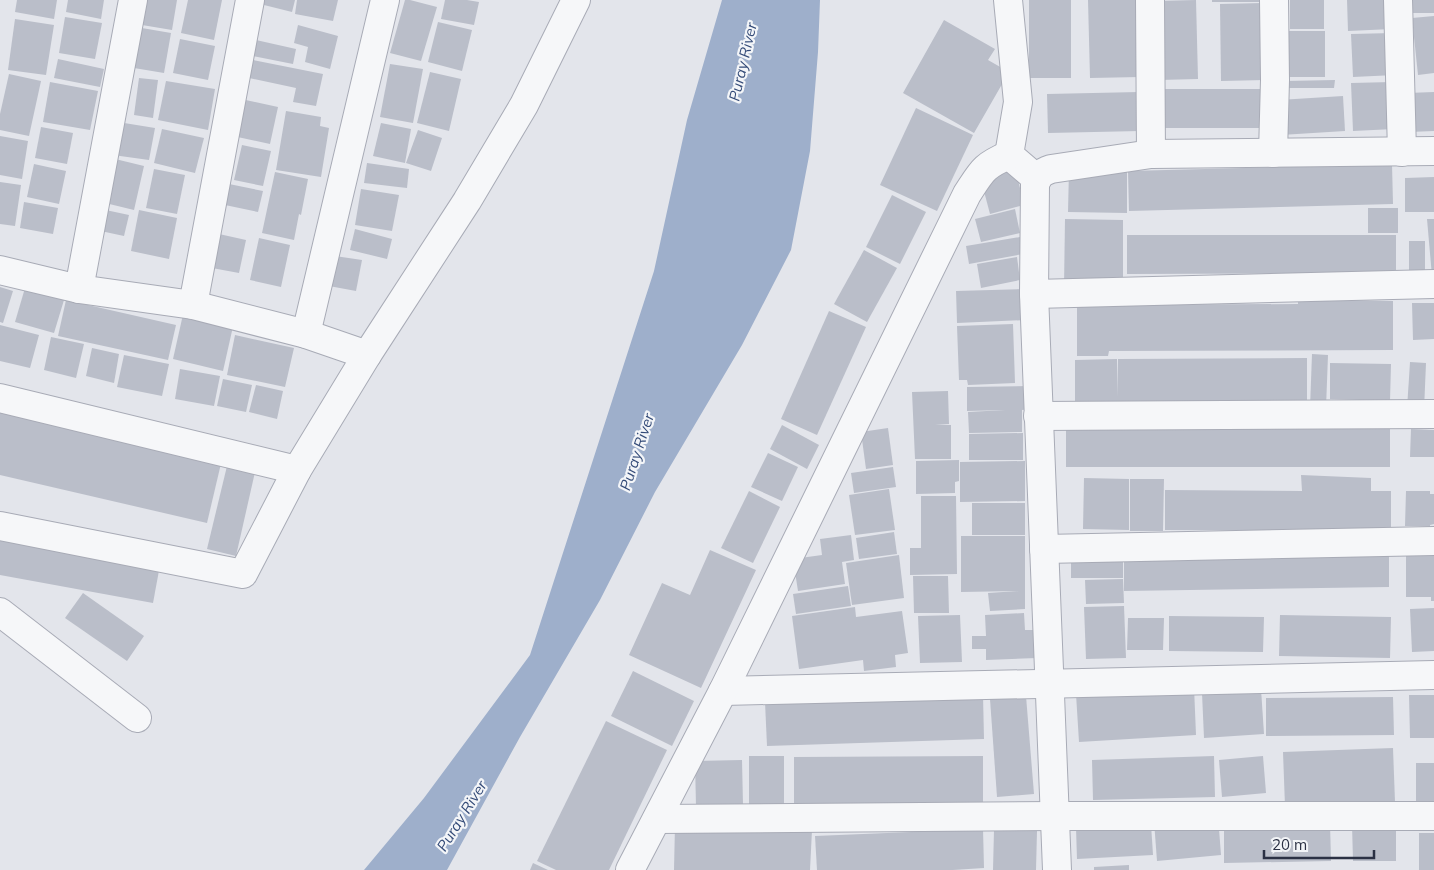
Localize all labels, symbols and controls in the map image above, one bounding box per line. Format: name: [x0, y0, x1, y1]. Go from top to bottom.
water label: Puray River: [724, 20, 761, 103]
water label: Puray River: [615, 410, 658, 493]
water label: Puray River: [432, 776, 491, 855]
scale bar: [1264, 828, 1374, 860]
text: 20 m: [1272, 835, 1307, 854]

